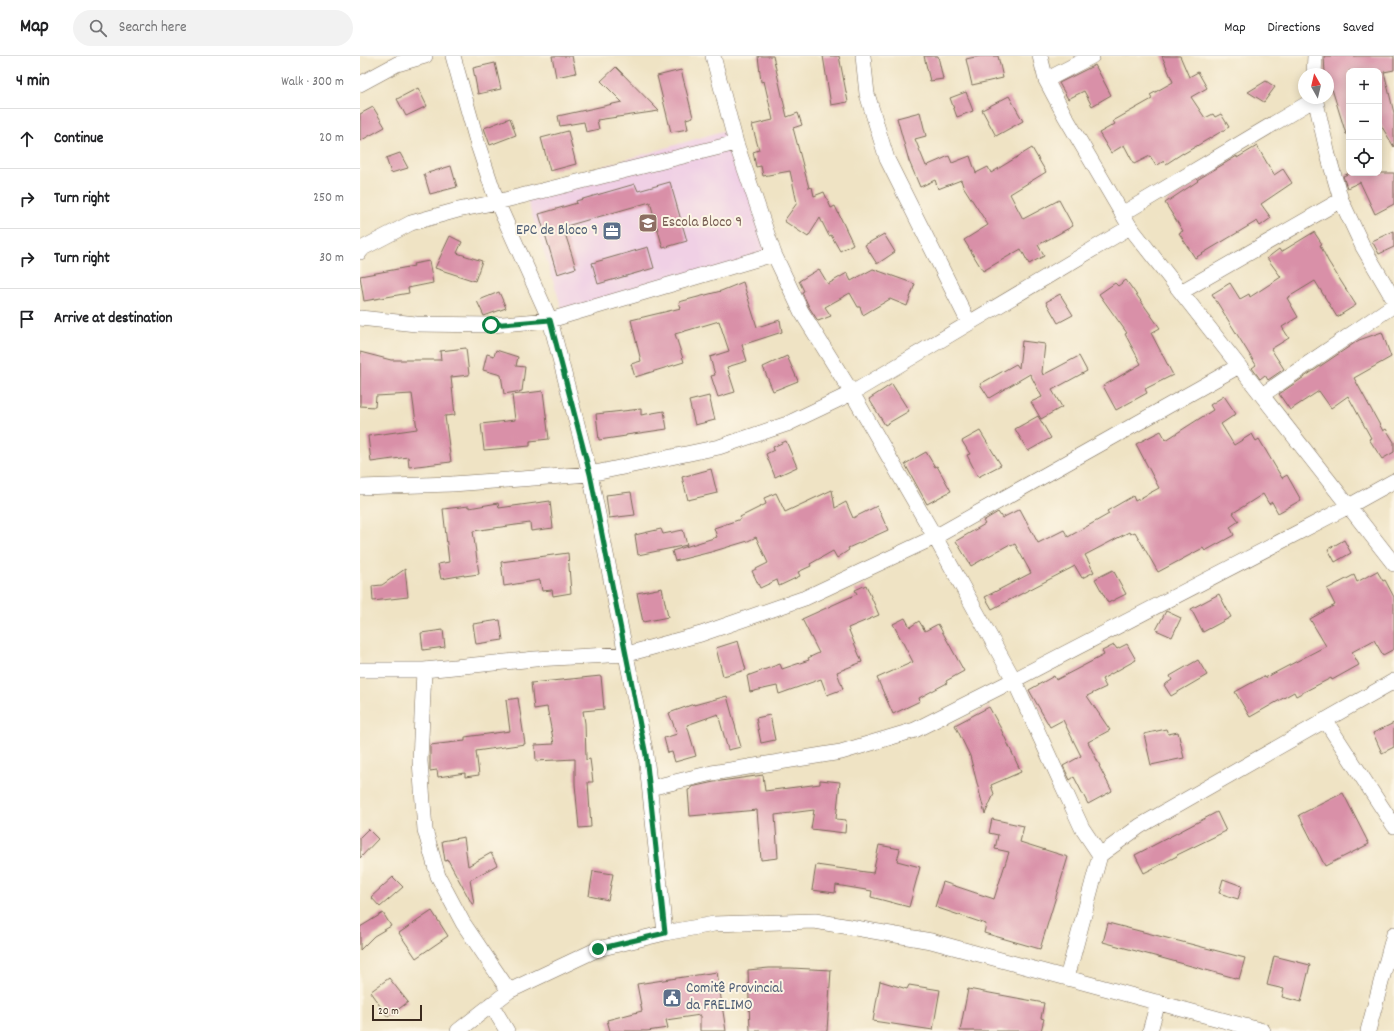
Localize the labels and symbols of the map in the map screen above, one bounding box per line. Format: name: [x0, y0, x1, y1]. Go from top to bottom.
north arrow: [1298, 68, 1334, 104]
school or university icon: Escola Bloco 9: [637, 212, 659, 234]
place label: Escola Bloco 9: [662, 212, 742, 234]
place label: EPC de Bloco 9: [516, 220, 598, 242]
office icon: EPC de Bloco 9: [601, 220, 623, 242]
route start: [482, 316, 500, 334]
route end: [589, 940, 607, 958]
place label: Comitê Provincial da FRELIMO: [686, 978, 783, 1017]
public building icon: Comitê Provincial da FRELIMO: [661, 987, 683, 1009]
scale bar: [372, 1003, 422, 1022]

